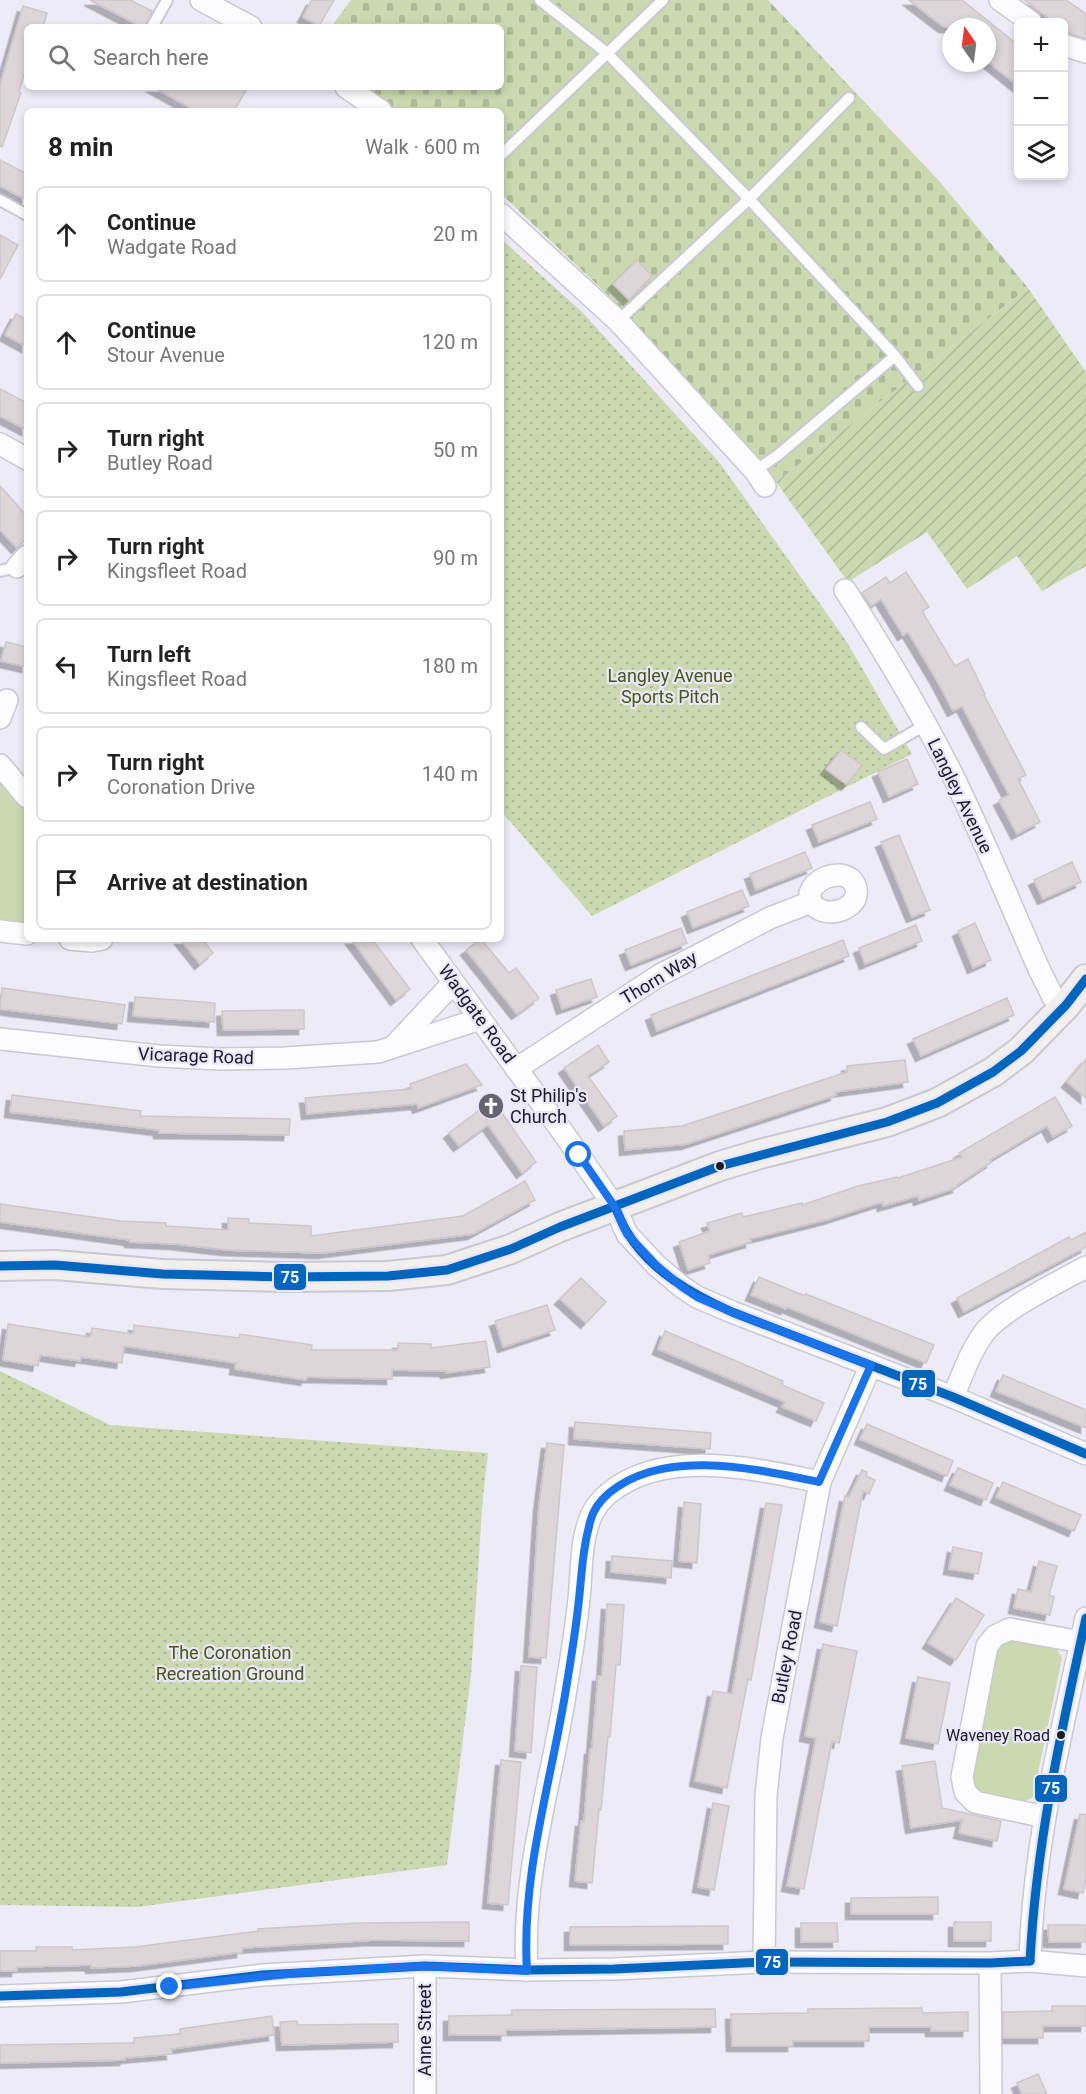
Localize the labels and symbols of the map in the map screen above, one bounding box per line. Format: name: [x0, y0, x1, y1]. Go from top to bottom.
north arrow: [942, 18, 996, 72]
park label: Langley Avenue Sports Pitch: [607, 665, 733, 707]
street label: Langley Avenue: [924, 735, 997, 857]
street label: Thorn Way: [617, 946, 701, 1009]
street label: Wadgate Road: [435, 960, 520, 1067]
street label: Vicarage Road: [138, 1043, 254, 1068]
place label: St Philip's Church: [510, 1085, 587, 1127]
church icon: St Philip's Church: [476, 1091, 506, 1121]
route start: [565, 1141, 591, 1167]
unlabelled marker: [714, 1160, 726, 1172]
line badge: 75: [273, 1263, 307, 1291]
text: 75: [281, 1268, 299, 1287]
line badge: 75: [901, 1369, 936, 1398]
text: 75: [909, 1375, 927, 1394]
street label: Butley Road: [767, 1608, 806, 1706]
park label: The Coronation Recreation Ground: [156, 1642, 304, 1684]
place label: Waveney Road: [946, 1726, 1050, 1745]
marker: Waveney Road: [1055, 1729, 1067, 1741]
line badge: 75: [1034, 1774, 1068, 1803]
text: 75: [1042, 1779, 1060, 1798]
line badge: 75: [755, 1948, 789, 1976]
text: 75: [763, 1953, 781, 1972]
route end: [156, 1973, 182, 1999]
street label: Anne Street: [414, 1983, 435, 2077]

